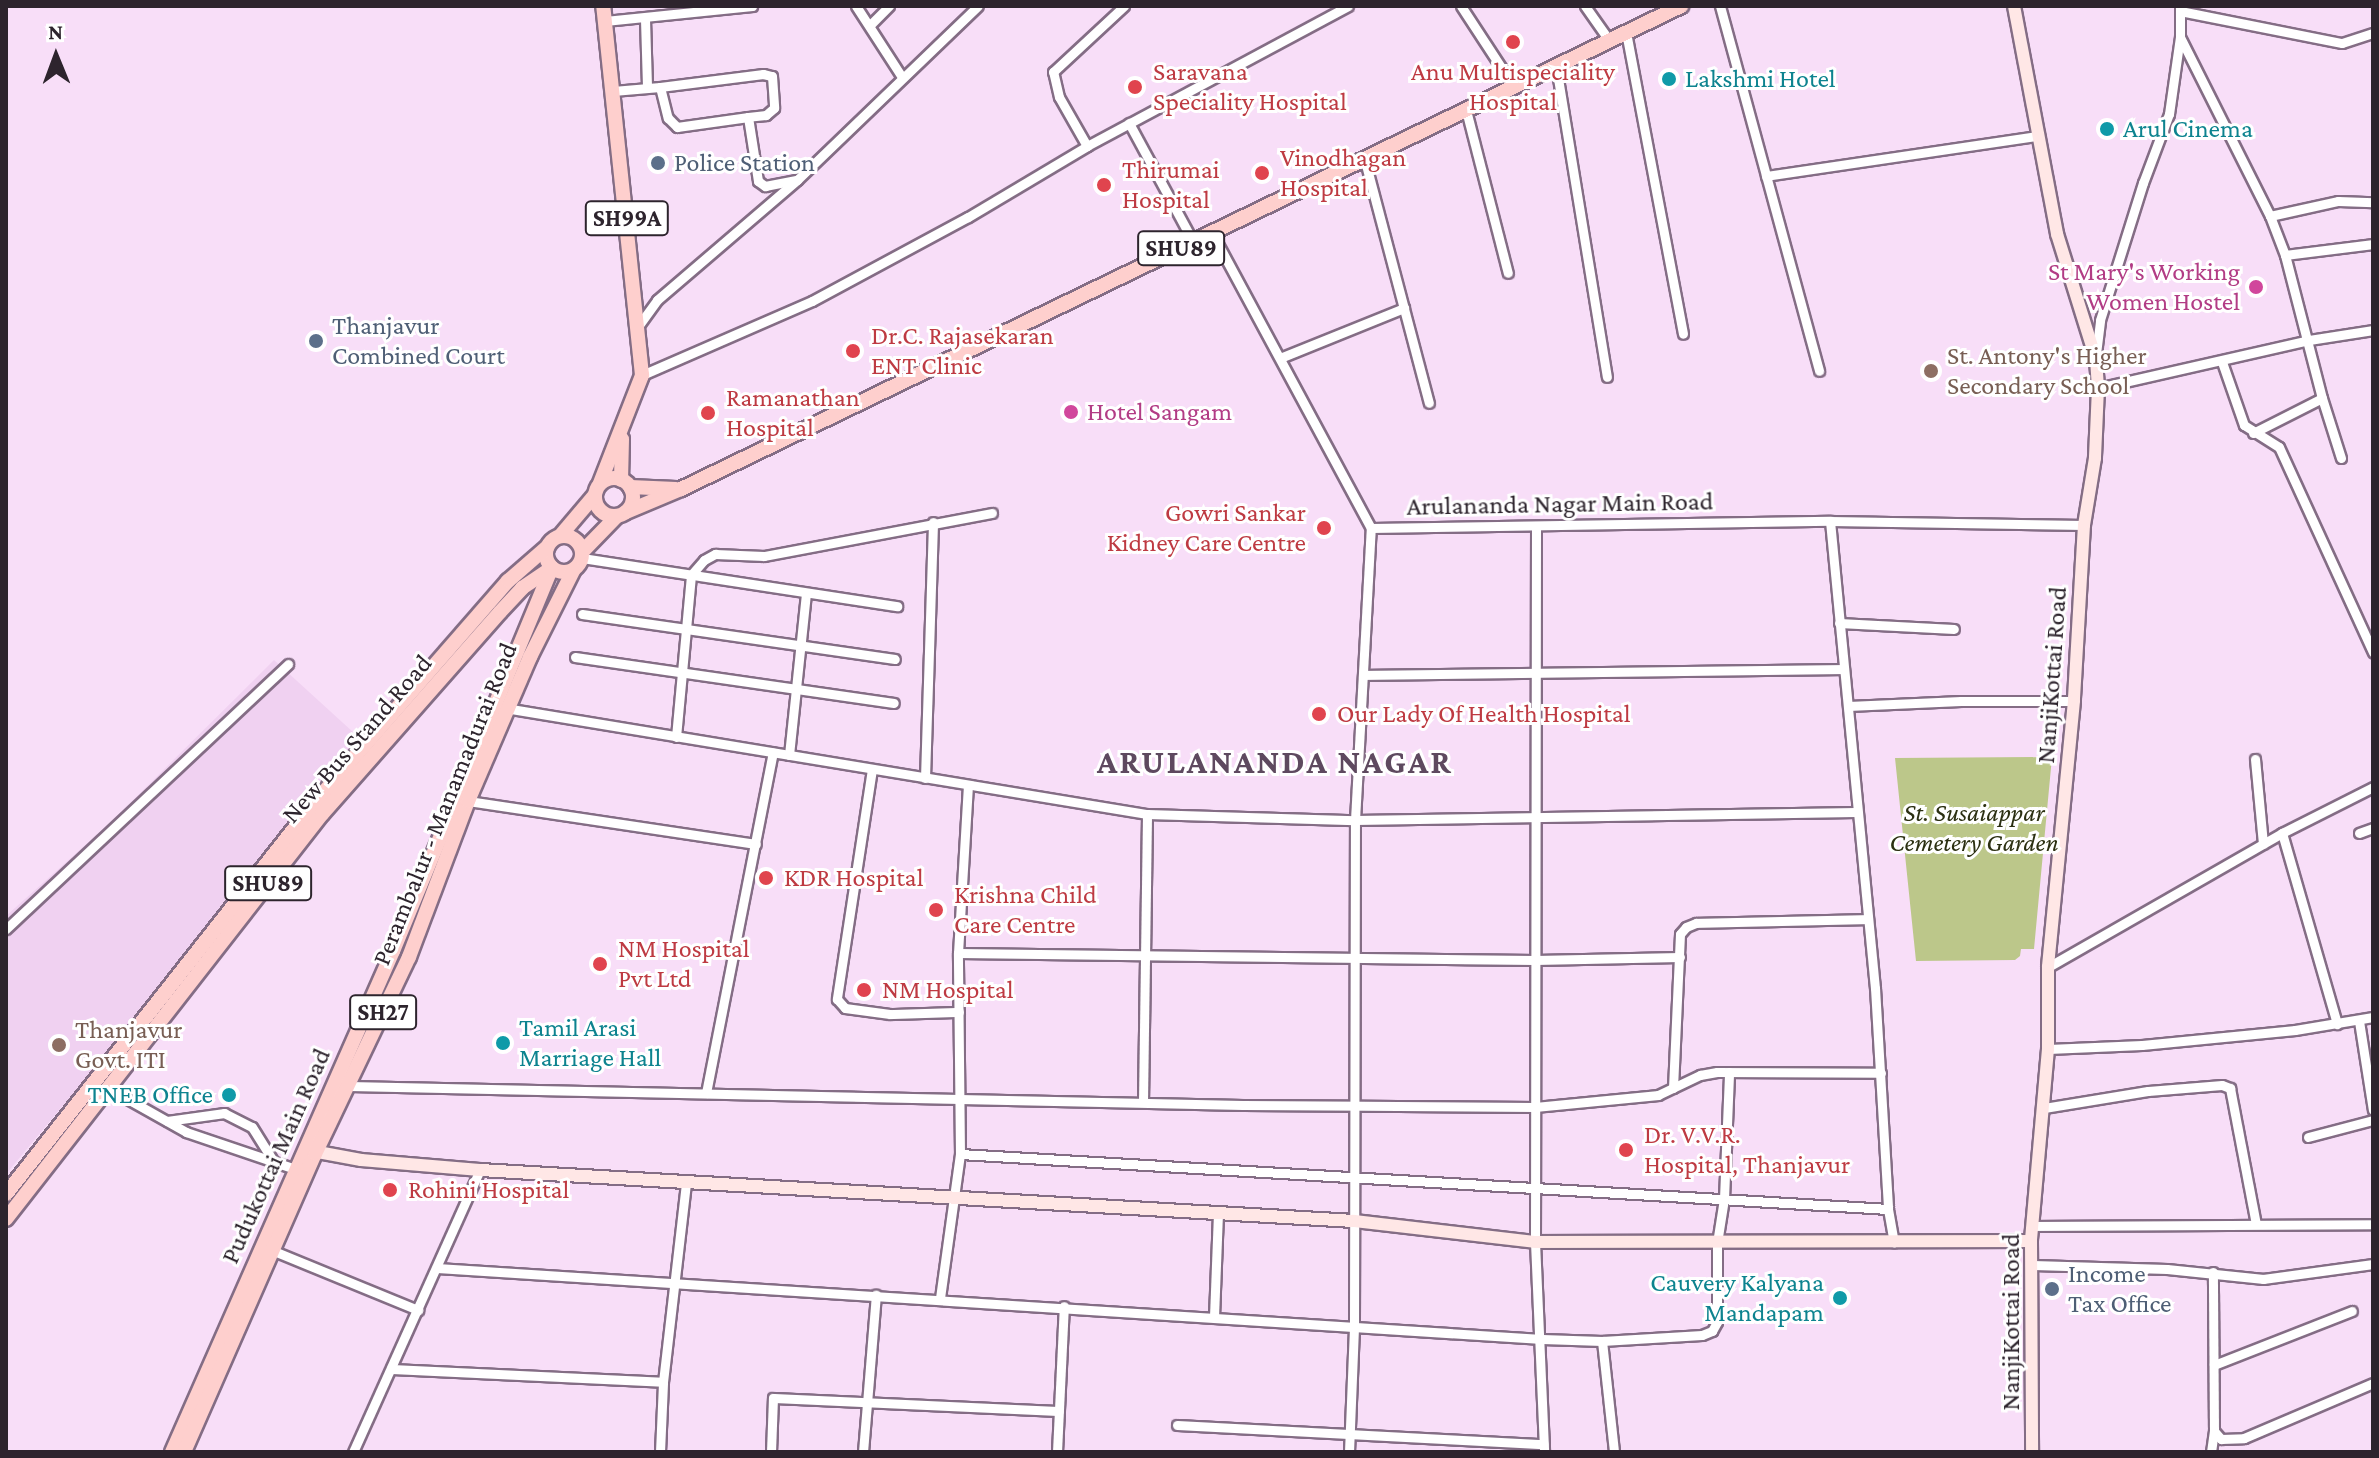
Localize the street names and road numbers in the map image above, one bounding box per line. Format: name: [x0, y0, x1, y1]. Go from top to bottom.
road number: SH99A: [583, 198, 671, 238]
road number: SHU89: [1137, 228, 1225, 268]
street label: Arulananda Nagar Main Road: [1406, 486, 1714, 522]
street label: NanjiKottai Road: [2030, 586, 2074, 764]
street label: Perambalur - Manamadurai Road: [366, 638, 524, 970]
street label: New Bus Stand Road: [275, 648, 439, 830]
road number: SHU89: [224, 863, 312, 903]
road number: SH27: [349, 992, 417, 1032]
street label: Pudukottai Main Road: [215, 1044, 337, 1268]
street label: NanjiKottai Road: [1995, 1233, 2027, 1411]

